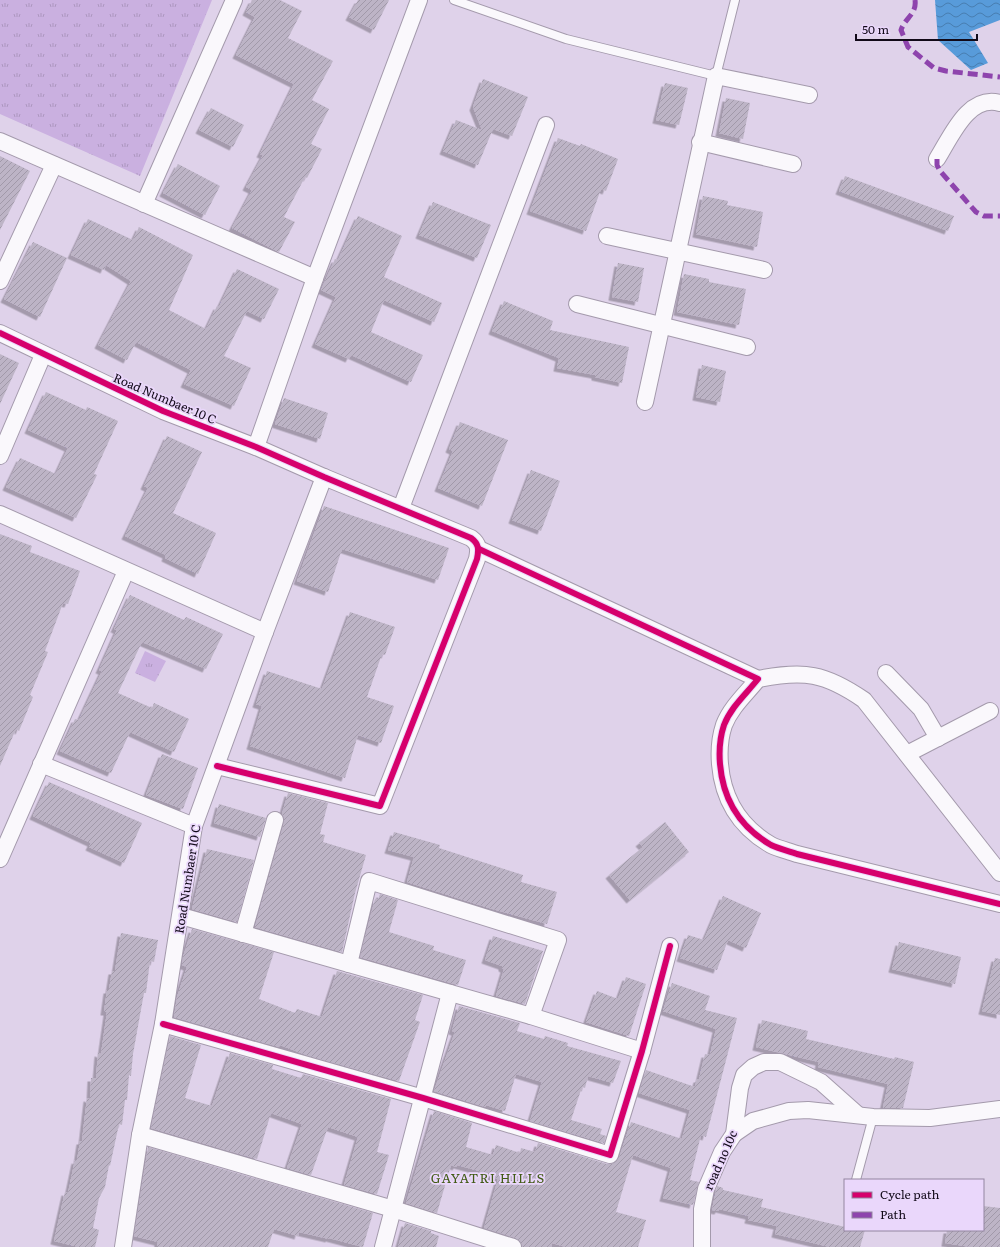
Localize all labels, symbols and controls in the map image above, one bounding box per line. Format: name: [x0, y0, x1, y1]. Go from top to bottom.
scale bar: [856, 16, 977, 42]
text: 50 m: [862, 20, 889, 38]
street label: Road Numbaer 10 C: [111, 368, 219, 428]
street label: Road Numbaer 10 C: [169, 823, 205, 935]
street label: road no 10c: [699, 1127, 741, 1193]
district label: GAYATRI HILLS: [431, 1168, 545, 1187]
legend: [844, 1179, 984, 1231]
text: Cycle path: [880, 1185, 940, 1203]
text: Path: [880, 1205, 906, 1223]

